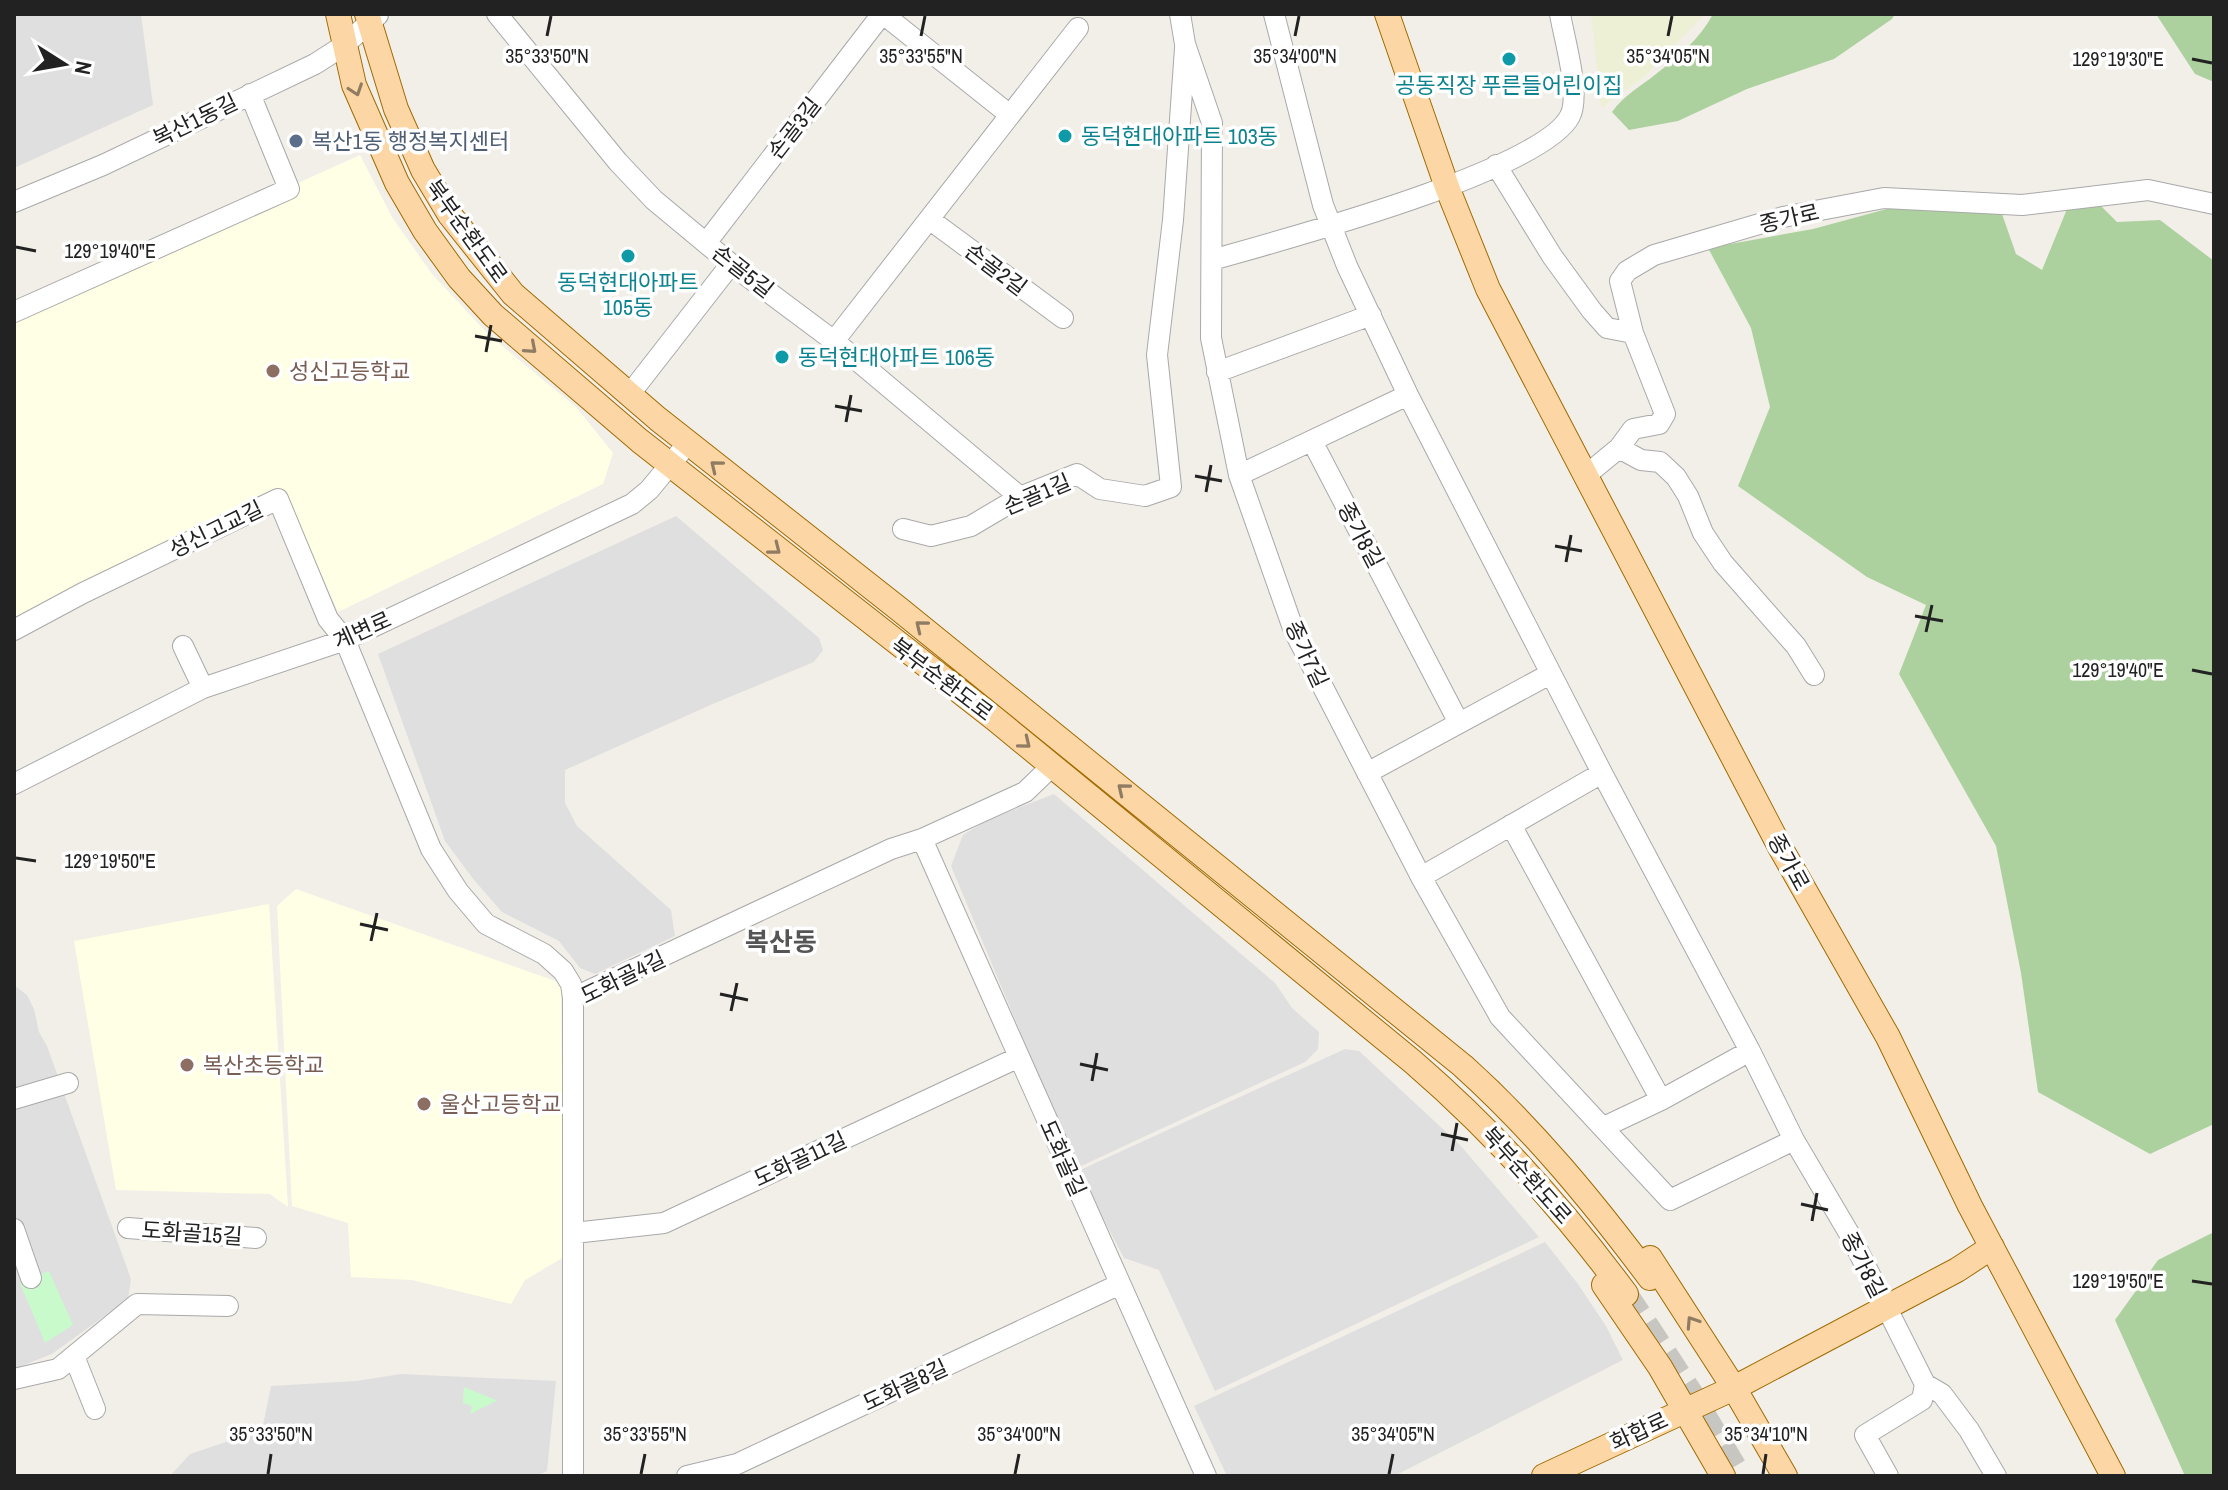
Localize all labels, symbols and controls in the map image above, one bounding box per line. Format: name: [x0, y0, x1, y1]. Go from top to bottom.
north arrow: [24, 24, 104, 104]
text: 35°33'50"N: [505, 42, 589, 69]
text: 35°33'55"N: [879, 42, 963, 69]
text: 35°34'00"N: [1253, 42, 1337, 69]
text: 35°34'05"N: [1626, 42, 1710, 69]
text: 129°19'30"E: [2072, 45, 2164, 72]
marker: 공동직장 푸른들어린이집: [1500, 50, 1518, 68]
text: N: [68, 59, 100, 77]
place label: 공동직장 푸른들어린이집: [1395, 70, 1623, 100]
one-way arrow: [347, 82, 363, 96]
street label: 복산1동길: [148, 87, 242, 153]
street label: 손골3길: [760, 91, 828, 165]
place label: 동덕현대아파트 103동: [1081, 121, 1278, 151]
place label: 복산1동 행정복지센터: [312, 126, 509, 156]
marker: 동덕현대아파트 103동: [1056, 127, 1074, 145]
marker: 복산1동 행정복지센터: [287, 132, 305, 150]
street label: 북부순환도로: [419, 173, 515, 289]
street label: 종가로: [1756, 197, 1822, 239]
street label: 손골2길: [959, 236, 1033, 302]
text: 129°19'40"E: [64, 237, 156, 264]
street label: 손골5길: [706, 237, 780, 305]
marker: 동덕현대아파트 105동: [619, 247, 637, 265]
place label: 동덕현대아파트 105동: [557, 267, 699, 322]
one-way arrow: [521, 338, 536, 353]
place label: 동덕현대아파트 106동: [798, 342, 995, 372]
marker: 동덕현대아파트 106동: [773, 348, 791, 366]
place label: 성신고등학교: [289, 356, 410, 386]
marker: 성신고등학교: [264, 362, 282, 380]
one-way arrow: [710, 461, 725, 475]
street label: 손골1길: [999, 466, 1075, 522]
street label: 성신고교길: [164, 493, 268, 565]
street label: 종가8길: [1331, 497, 1391, 573]
one-way arrow: [766, 539, 780, 554]
street label: 계변로: [328, 604, 396, 656]
street label: 종가7길: [1278, 616, 1336, 692]
one-way arrow: [916, 621, 930, 636]
street label: 북부순환도로: [884, 630, 1000, 728]
text: 129°19'40"E: [2072, 656, 2164, 683]
one-way arrow: [1015, 733, 1030, 748]
one-way arrow: [1118, 784, 1132, 799]
street label: 종가로: [1761, 828, 1817, 896]
text: 129°19'50"E: [64, 847, 156, 874]
district label: 복산동: [745, 924, 817, 959]
street label: 도화골4길: [576, 944, 670, 1010]
place label: 복산초등학교: [203, 1050, 324, 1080]
marker: 복산초등학교: [178, 1056, 196, 1074]
place label: 울산고등학교: [440, 1089, 561, 1119]
marker: 울산고등학교: [415, 1095, 433, 1113]
street label: 도화골길: [1033, 1115, 1093, 1201]
street label: 북부순환도로: [1475, 1120, 1579, 1230]
street label: 도화골11길: [748, 1124, 852, 1194]
street label: 도화골15길: [141, 1215, 243, 1251]
street label: 종가8길: [1835, 1227, 1893, 1303]
text: 129°19'50"E: [2072, 1267, 2164, 1294]
one-way arrow: [1687, 1316, 1702, 1331]
street label: 도화골8길: [857, 1352, 953, 1418]
street label: 화합로: [1605, 1405, 1673, 1457]
text: 35°33'50"N: [229, 1420, 313, 1447]
text: 35°33'55"N: [603, 1420, 687, 1447]
text: 35°34'00"N: [977, 1420, 1061, 1447]
text: 35°34'05"N: [1351, 1420, 1435, 1447]
text: 35°34'10"N: [1724, 1420, 1808, 1447]

